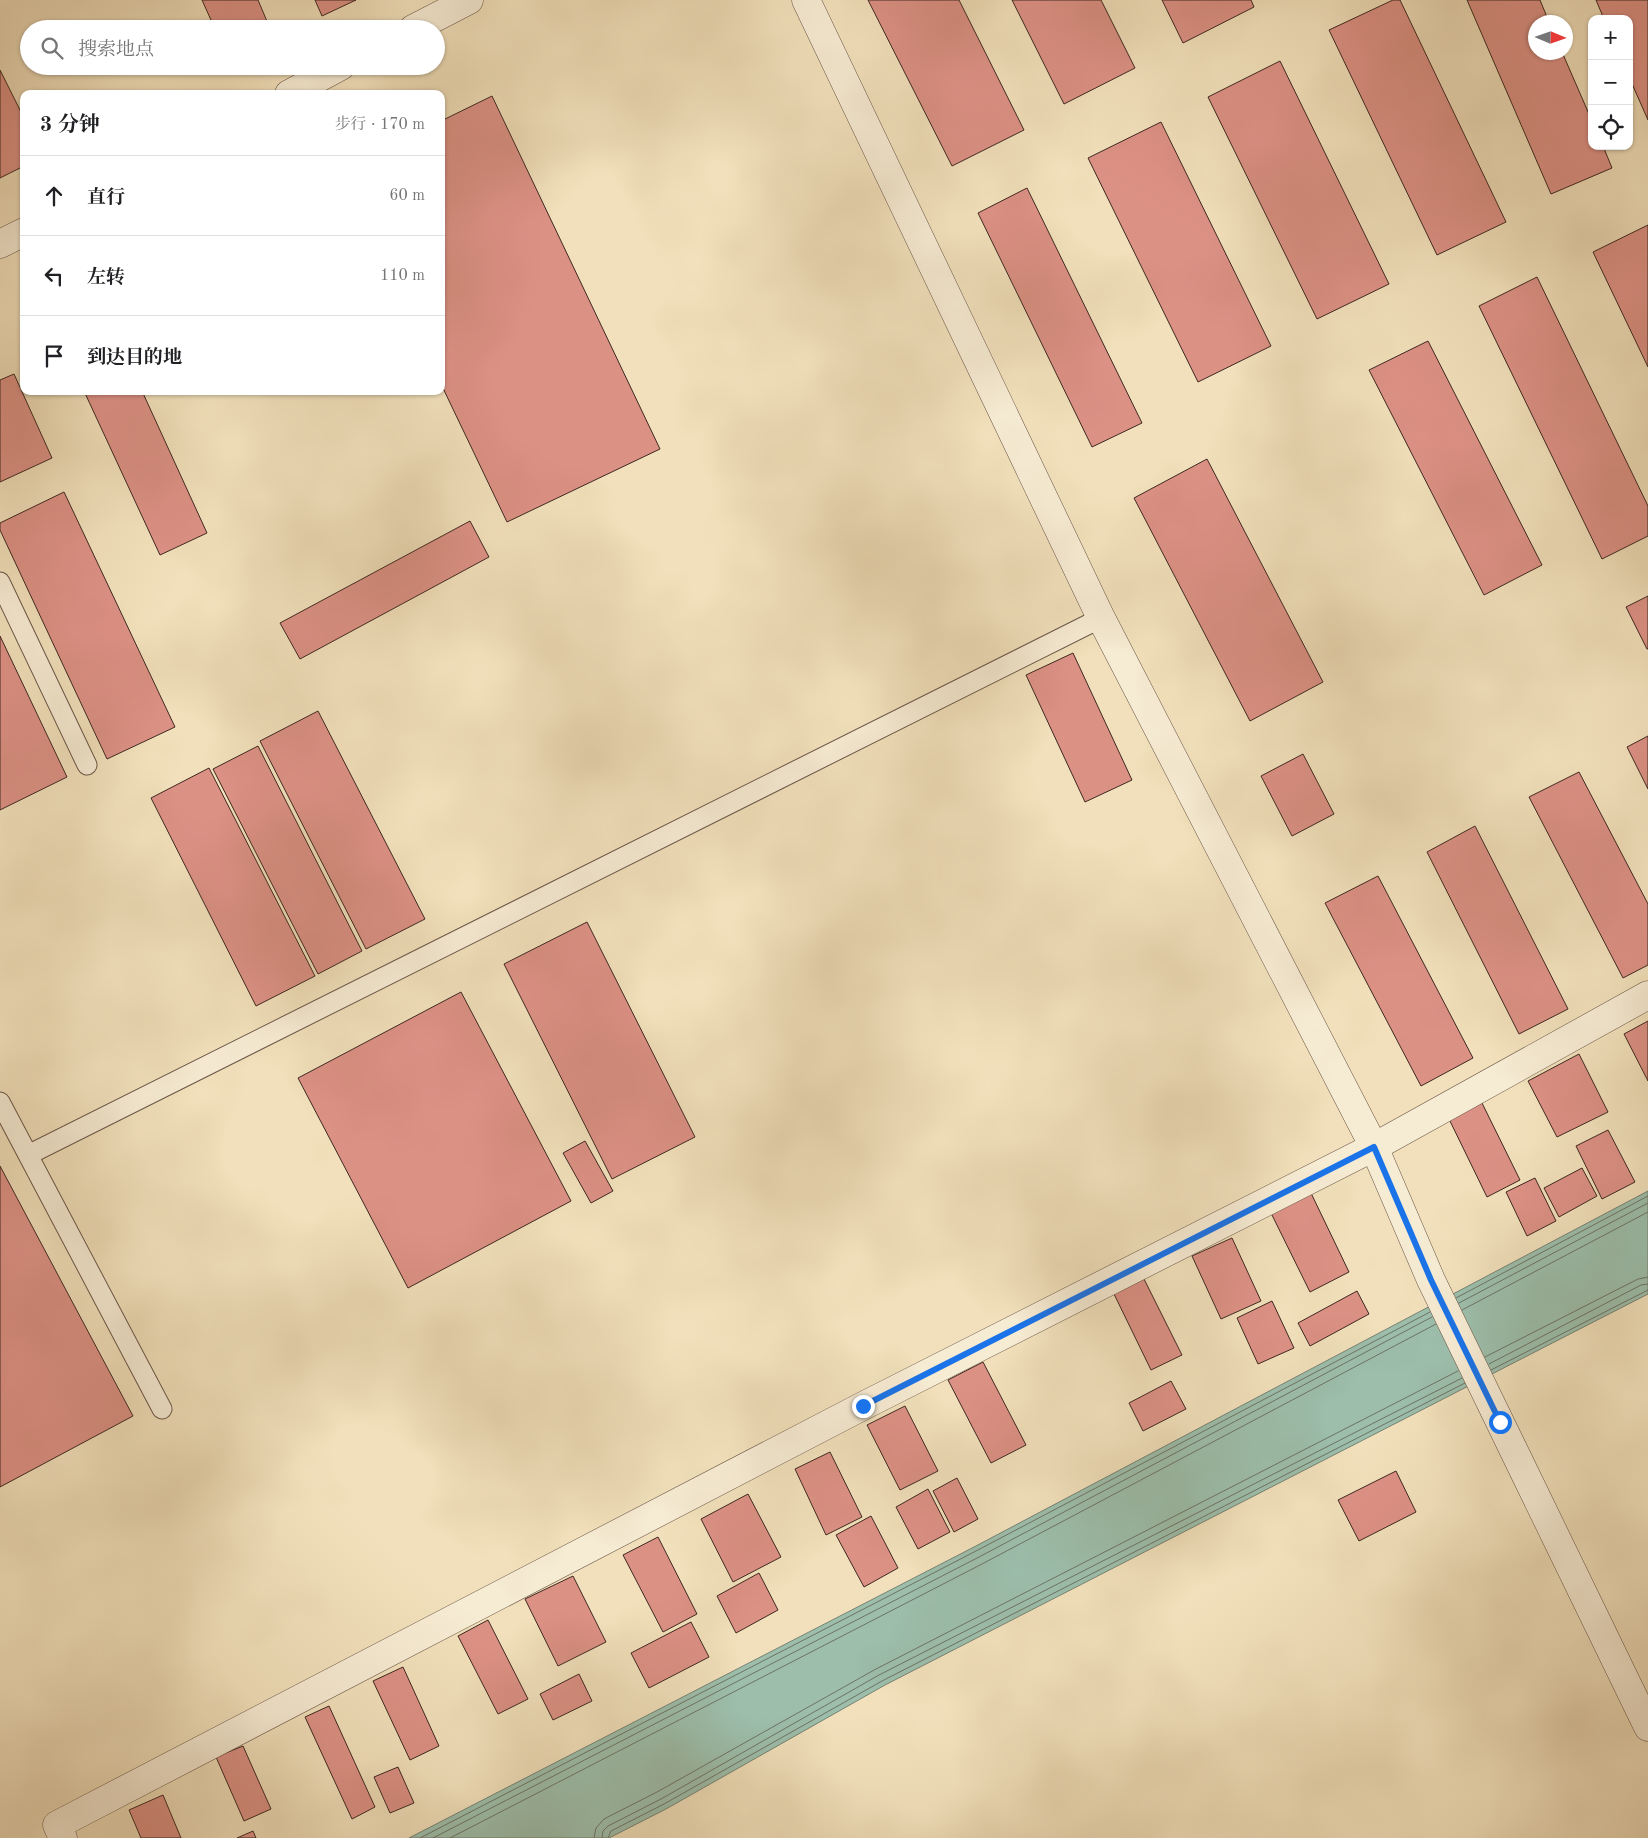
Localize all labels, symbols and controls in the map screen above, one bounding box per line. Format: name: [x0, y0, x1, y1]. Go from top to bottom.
north arrow: [1528, 15, 1573, 60]
map controls: [1588, 15, 1633, 150]
button: +: [1588, 15, 1633, 60]
search box: [20, 20, 445, 75]
icon: search: [38, 34, 66, 62]
text: 搜索地点: [78, 41, 154, 60]
button: −: [1588, 60, 1633, 105]
button: locate: [1588, 105, 1633, 150]
text: 3 分钟: [40, 115, 100, 136]
text: 步行 · 170 m: [335, 117, 425, 133]
icon: ahead: [40, 182, 68, 210]
text: 60 m: [389, 188, 425, 204]
text: 直行: [87, 189, 125, 208]
icon: left: [40, 262, 68, 290]
text: 110 m: [380, 268, 425, 284]
text: 左转: [87, 269, 125, 288]
icon: arrive: [40, 342, 68, 370]
text: 到达目的地: [87, 349, 182, 368]
route end: [852, 1395, 875, 1418]
route start: [1489, 1411, 1512, 1434]

